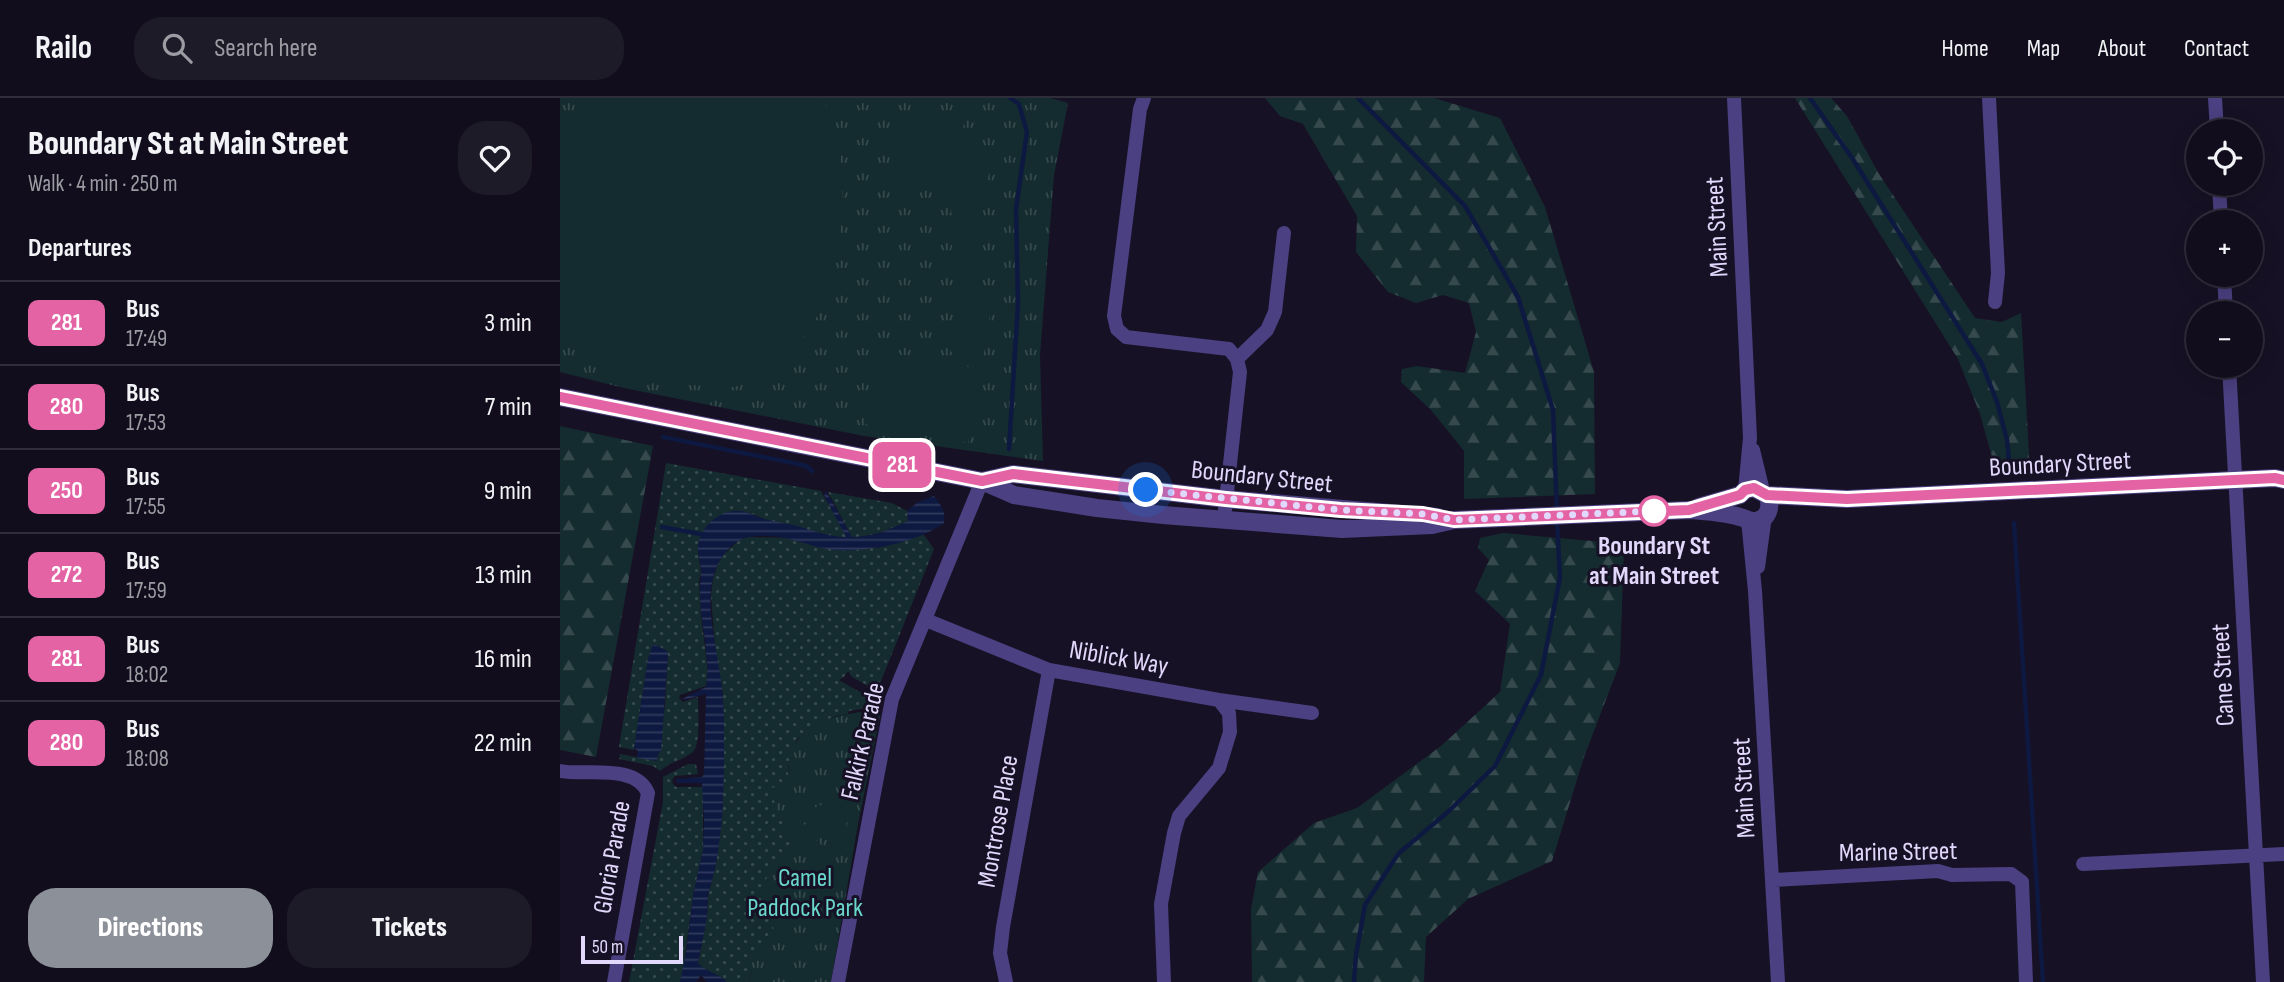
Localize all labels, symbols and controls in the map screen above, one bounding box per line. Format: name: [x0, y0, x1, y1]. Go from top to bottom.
search box: [134, 17, 624, 80]
text: Railo: [35, 28, 92, 68]
icon: search: [158, 29, 196, 67]
text: Search here: [214, 33, 318, 64]
text: Home: [1941, 34, 1989, 63]
text: Map: [2027, 34, 2060, 63]
text: About: [2098, 34, 2146, 63]
text: Contact: [2184, 34, 2249, 63]
map controls: [2186, 119, 2263, 378]
button: locate: [2186, 119, 2263, 196]
button: heart: [458, 121, 532, 195]
text: Boundary St at Main Street: [28, 124, 348, 164]
text: Walk · 4 min · 250 m: [28, 170, 178, 198]
street label: Main Street: [1699, 176, 1736, 278]
button: +: [2186, 210, 2263, 287]
text: Departures: [28, 233, 132, 264]
text: Bus: [126, 294, 160, 325]
button: −: [2186, 301, 2263, 378]
text: 281: [51, 308, 82, 337]
text: 3 min: [484, 308, 532, 339]
text: 17:49: [126, 325, 167, 353]
text: Bus: [126, 378, 160, 409]
text: 280: [50, 392, 83, 421]
text: 7 min: [485, 392, 532, 423]
text: 17:53: [126, 409, 166, 437]
line badge: 281: [862, 442, 942, 488]
street label: Boundary Street: [1988, 445, 2132, 484]
text: 281: [886, 450, 918, 479]
street label: Boundary Street: [1190, 455, 1334, 500]
text: Bus: [126, 462, 160, 493]
your location: [1128, 472, 1163, 507]
text: 250: [50, 476, 83, 505]
text: 9 min: [484, 476, 532, 507]
text: 17:55: [126, 493, 166, 521]
marker: Boundary St at Main Street: [1639, 496, 1669, 526]
place label: Boundary St at Main Street: [1589, 531, 1719, 592]
text: Bus: [126, 546, 160, 577]
text: 272: [51, 560, 82, 589]
text: 13 min: [475, 560, 532, 591]
text: 17:59: [126, 577, 167, 605]
street label: Cane Street: [2205, 623, 2242, 727]
text: Bus: [126, 630, 160, 661]
street label: Niblick Way: [1067, 635, 1171, 682]
text: 281: [51, 644, 82, 673]
text: 16 min: [475, 644, 532, 675]
text: 18:02: [126, 661, 168, 689]
street label: Falkirk Parade: [835, 680, 892, 803]
text: Bus: [126, 714, 160, 745]
text: 280: [50, 728, 83, 757]
text: 22 min: [474, 728, 532, 759]
street label: Main Street: [1726, 737, 1763, 839]
text: 18:08: [126, 745, 169, 773]
street label: Montrose Place: [972, 753, 1025, 890]
street label: Gloria Parade: [587, 798, 638, 916]
street label: Marine Street: [1839, 836, 1958, 869]
park label: Camel Paddock Park: [747, 863, 863, 924]
button: Directions: [28, 888, 273, 968]
button: Tickets: [287, 888, 532, 968]
scale bar: [581, 933, 682, 965]
text: 50 m: [592, 936, 623, 959]

